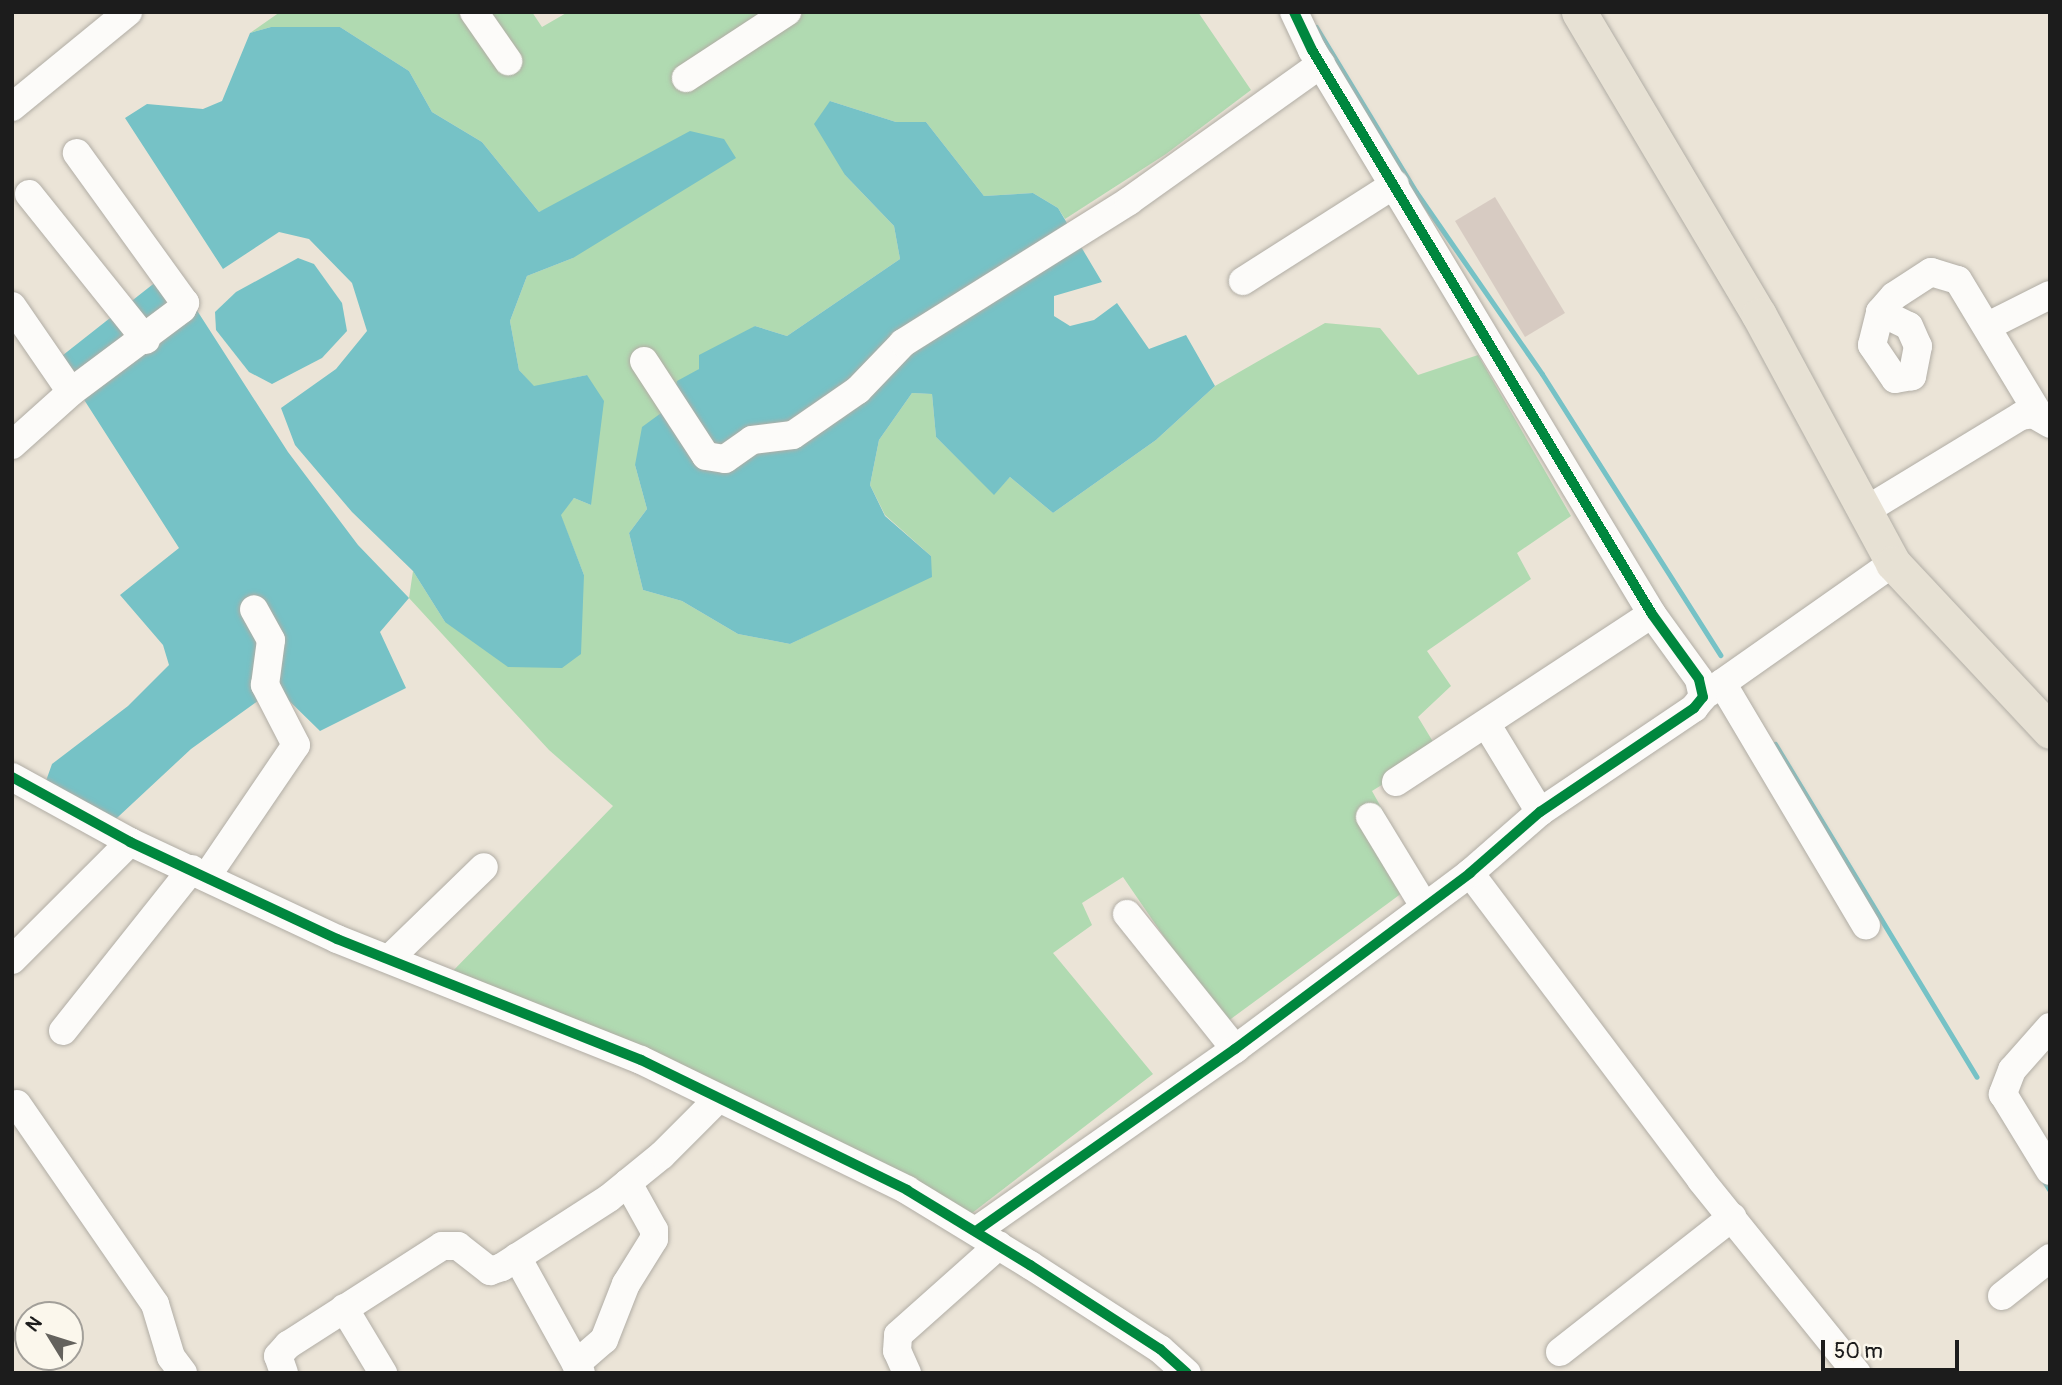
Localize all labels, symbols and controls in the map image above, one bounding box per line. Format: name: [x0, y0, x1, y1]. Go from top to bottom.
north arrow: [14, 1301, 84, 1371]
text: N: [21, 1312, 47, 1337]
scale bar: [1824, 1326, 1962, 1370]
text: 50 m: [1834, 1338, 1883, 1365]

